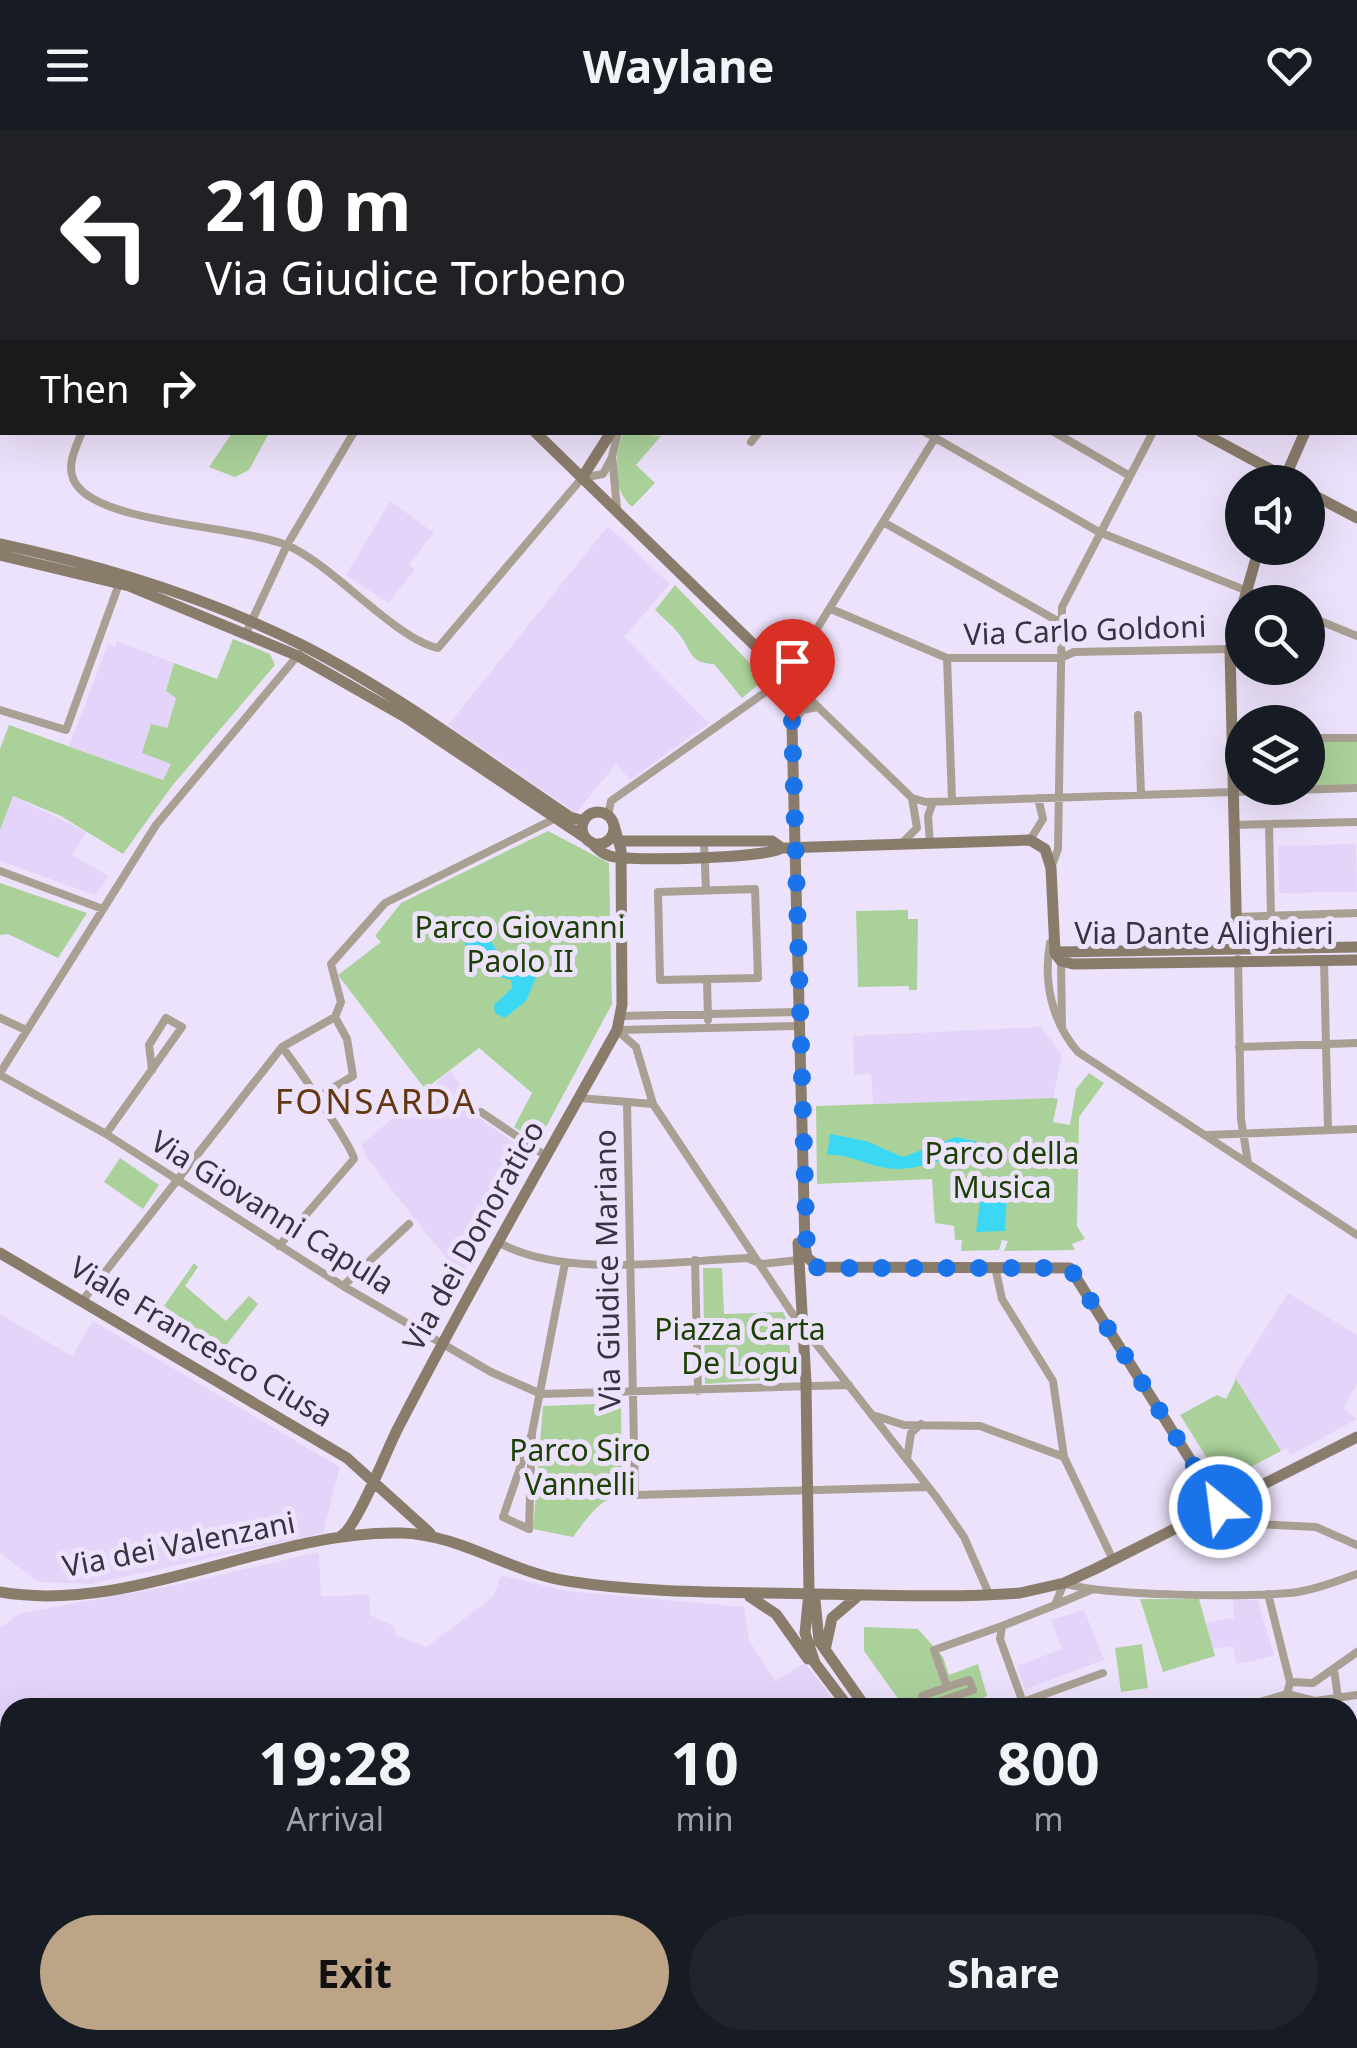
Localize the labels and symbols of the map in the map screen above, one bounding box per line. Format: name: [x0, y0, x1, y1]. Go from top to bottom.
street label: Via Carlo Goldoni: [963, 605, 1207, 654]
pin: [750, 619, 835, 722]
park label: Parco Giovanni Paolo II: [414, 906, 626, 981]
street label: Via Dante Alighieri: [1074, 912, 1334, 953]
district label: FONSARDA: [275, 1077, 477, 1124]
street label: Via dei Donoratico: [392, 1113, 553, 1358]
street label: Via Giovanni Capula: [143, 1120, 402, 1303]
street label: Via Giudice Mariano: [584, 1129, 629, 1411]
park label: Parco della Musica: [925, 1132, 1079, 1207]
street label: Viale Francesco Ciusa: [63, 1246, 341, 1436]
park label: Piazza Carta De Logu: [654, 1308, 826, 1383]
park label: Parco Siro Vannelli: [509, 1429, 651, 1504]
position arrow: [1168, 1455, 1272, 1559]
street label: Via dei Valenzani: [59, 1501, 298, 1586]

